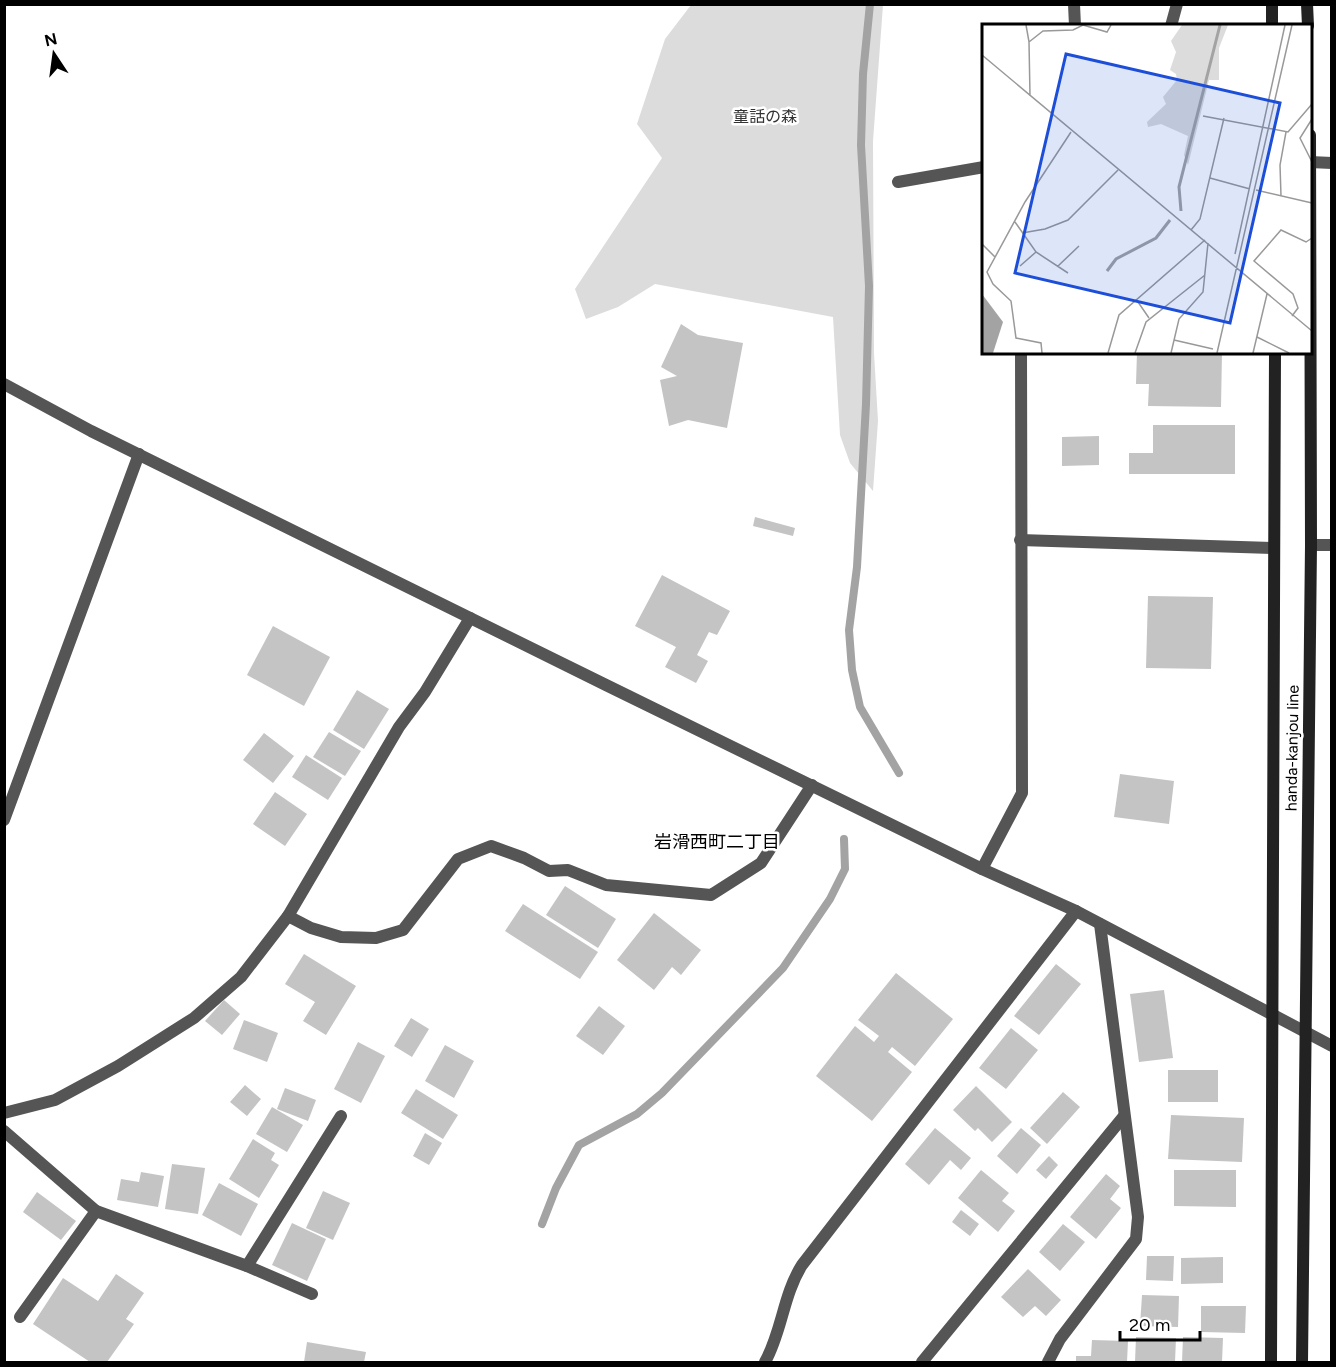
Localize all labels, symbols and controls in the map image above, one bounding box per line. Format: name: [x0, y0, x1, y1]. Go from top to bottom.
north arrow: [24, 24, 84, 84]
inset map: [982, 24, 1312, 354]
text: N: [43, 29, 59, 51]
park label: 童話の森: [733, 107, 797, 126]
street label: handa-kanjou line: [1281, 684, 1303, 811]
district label: 岩滑西町二丁目: [654, 831, 780, 853]
scale bar: [1120, 1304, 1200, 1342]
text: 20 m: [1129, 1314, 1170, 1336]

